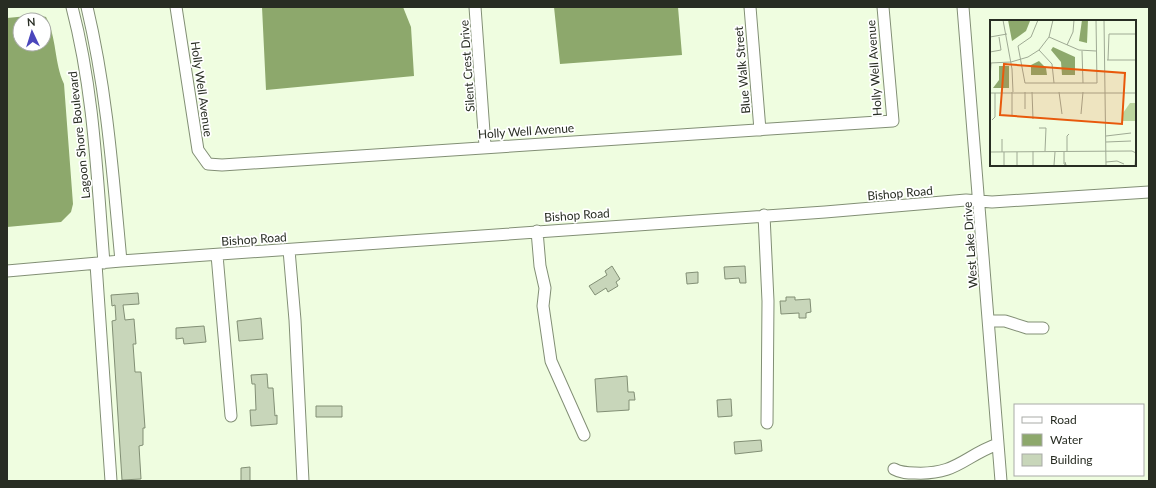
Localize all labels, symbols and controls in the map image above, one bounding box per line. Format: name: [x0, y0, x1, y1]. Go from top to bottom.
north arrow: [12, 12, 52, 52]
text: N: [27, 15, 36, 28]
street label: Holly Well Avenue: [863, 19, 885, 117]
street label: Silent Crest Drive: [456, 20, 478, 112]
inset map: [990, 20, 1136, 166]
street label: Blue Walk Street: [731, 25, 753, 114]
street label: Holly Well Avenue: [188, 40, 216, 138]
street label: Lagoon Shore Boulevard: [65, 70, 93, 200]
street label: Holly Well Avenue: [477, 120, 575, 142]
street label: Bishop Road: [867, 183, 933, 203]
street label: West Lake Drive: [959, 201, 981, 289]
street label: Bishop Road: [544, 205, 610, 225]
street label: Bishop Road: [221, 229, 287, 249]
legend: [1014, 404, 1144, 476]
text: Road: [1050, 412, 1077, 427]
text: Water: [1050, 432, 1083, 447]
text: Building: [1050, 452, 1093, 467]

